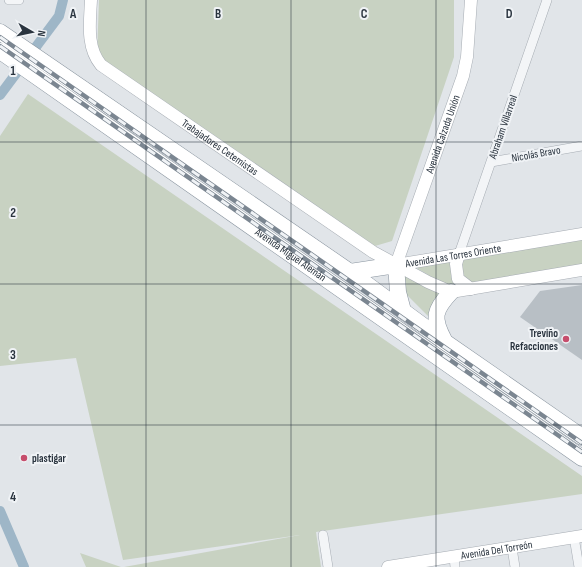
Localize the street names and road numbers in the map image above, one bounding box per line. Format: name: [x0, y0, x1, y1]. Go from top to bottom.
street label: Avenida Calzada Unión: [422, 93, 462, 176]
street label: Abraham Villarreal: [486, 93, 520, 162]
street label: Trabajadores Cetemistas: [179, 116, 261, 178]
street label: Nicolás Bravo: [511, 143, 562, 165]
street label: Avenida Miguel Alemán: [252, 225, 329, 284]
street label: Avenida Las Torres Oriente: [403, 241, 502, 270]
street label: Avenida Del Torreón: [459, 537, 534, 562]

